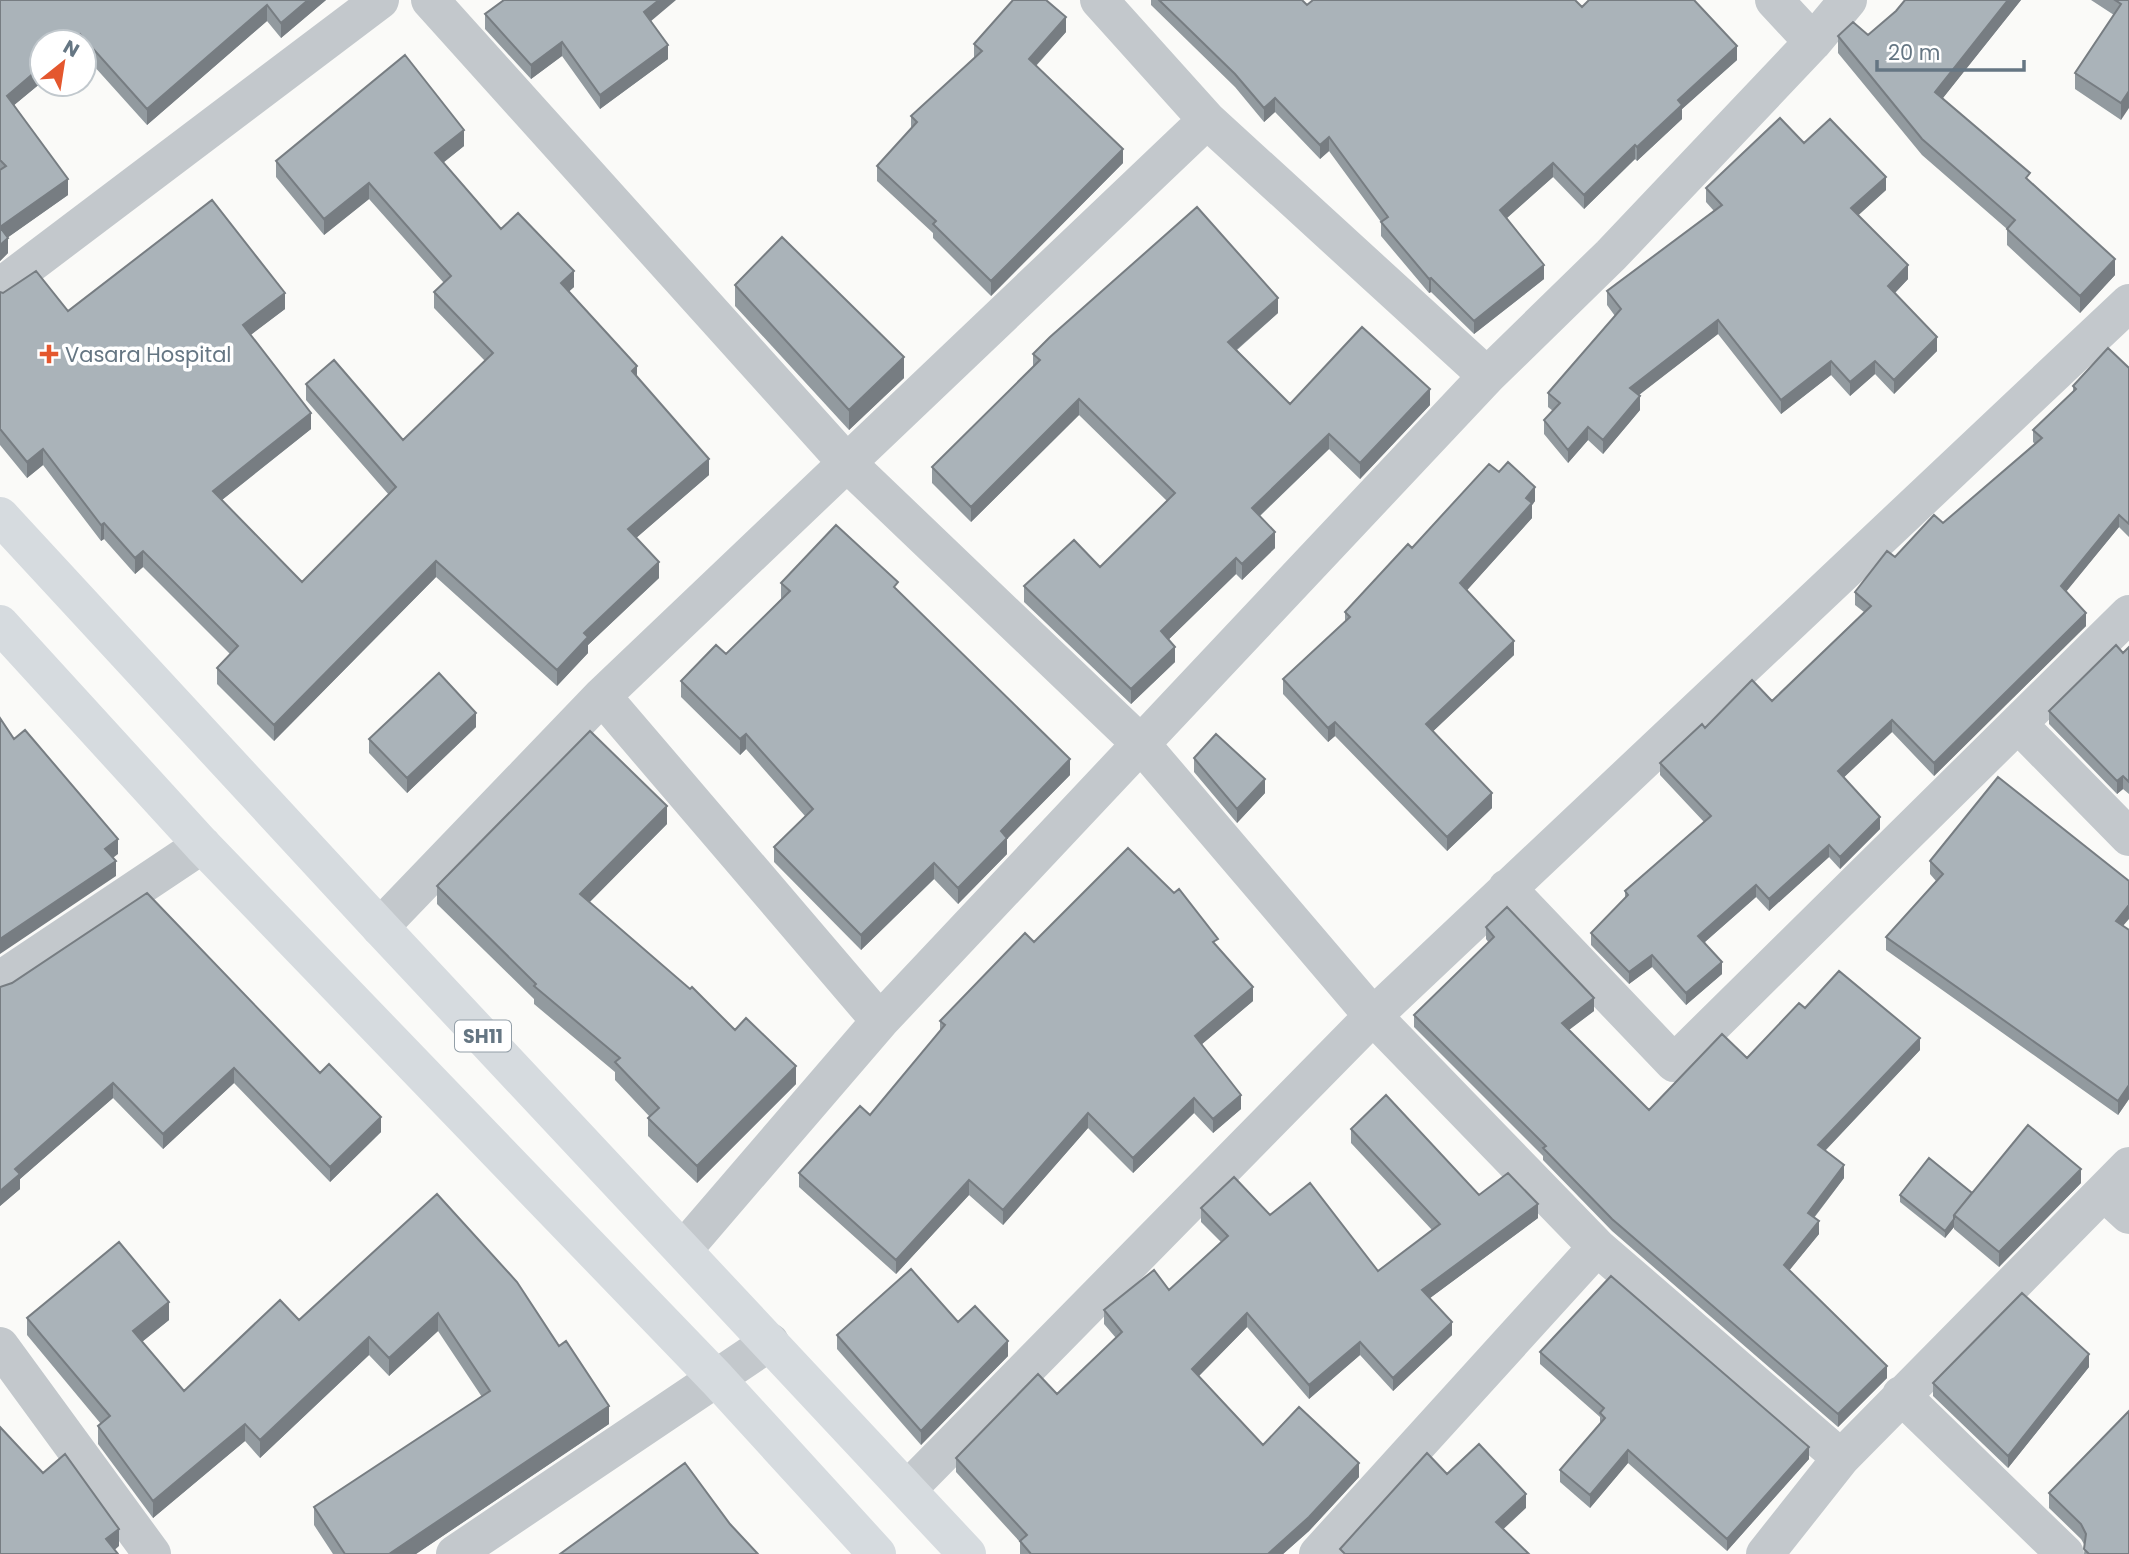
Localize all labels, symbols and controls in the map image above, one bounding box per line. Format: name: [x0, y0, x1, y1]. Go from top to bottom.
north arrow: [28, 28, 98, 98]
scale bar: [1877, 28, 2024, 72]
text: N: [58, 33, 84, 64]
text: 20 m: [1888, 38, 1941, 67]
place label: Vasara Hospital: [65, 340, 232, 369]
marker: Vasara Hospital: [39, 344, 59, 364]
road number: SH11: [455, 1020, 511, 1052]

